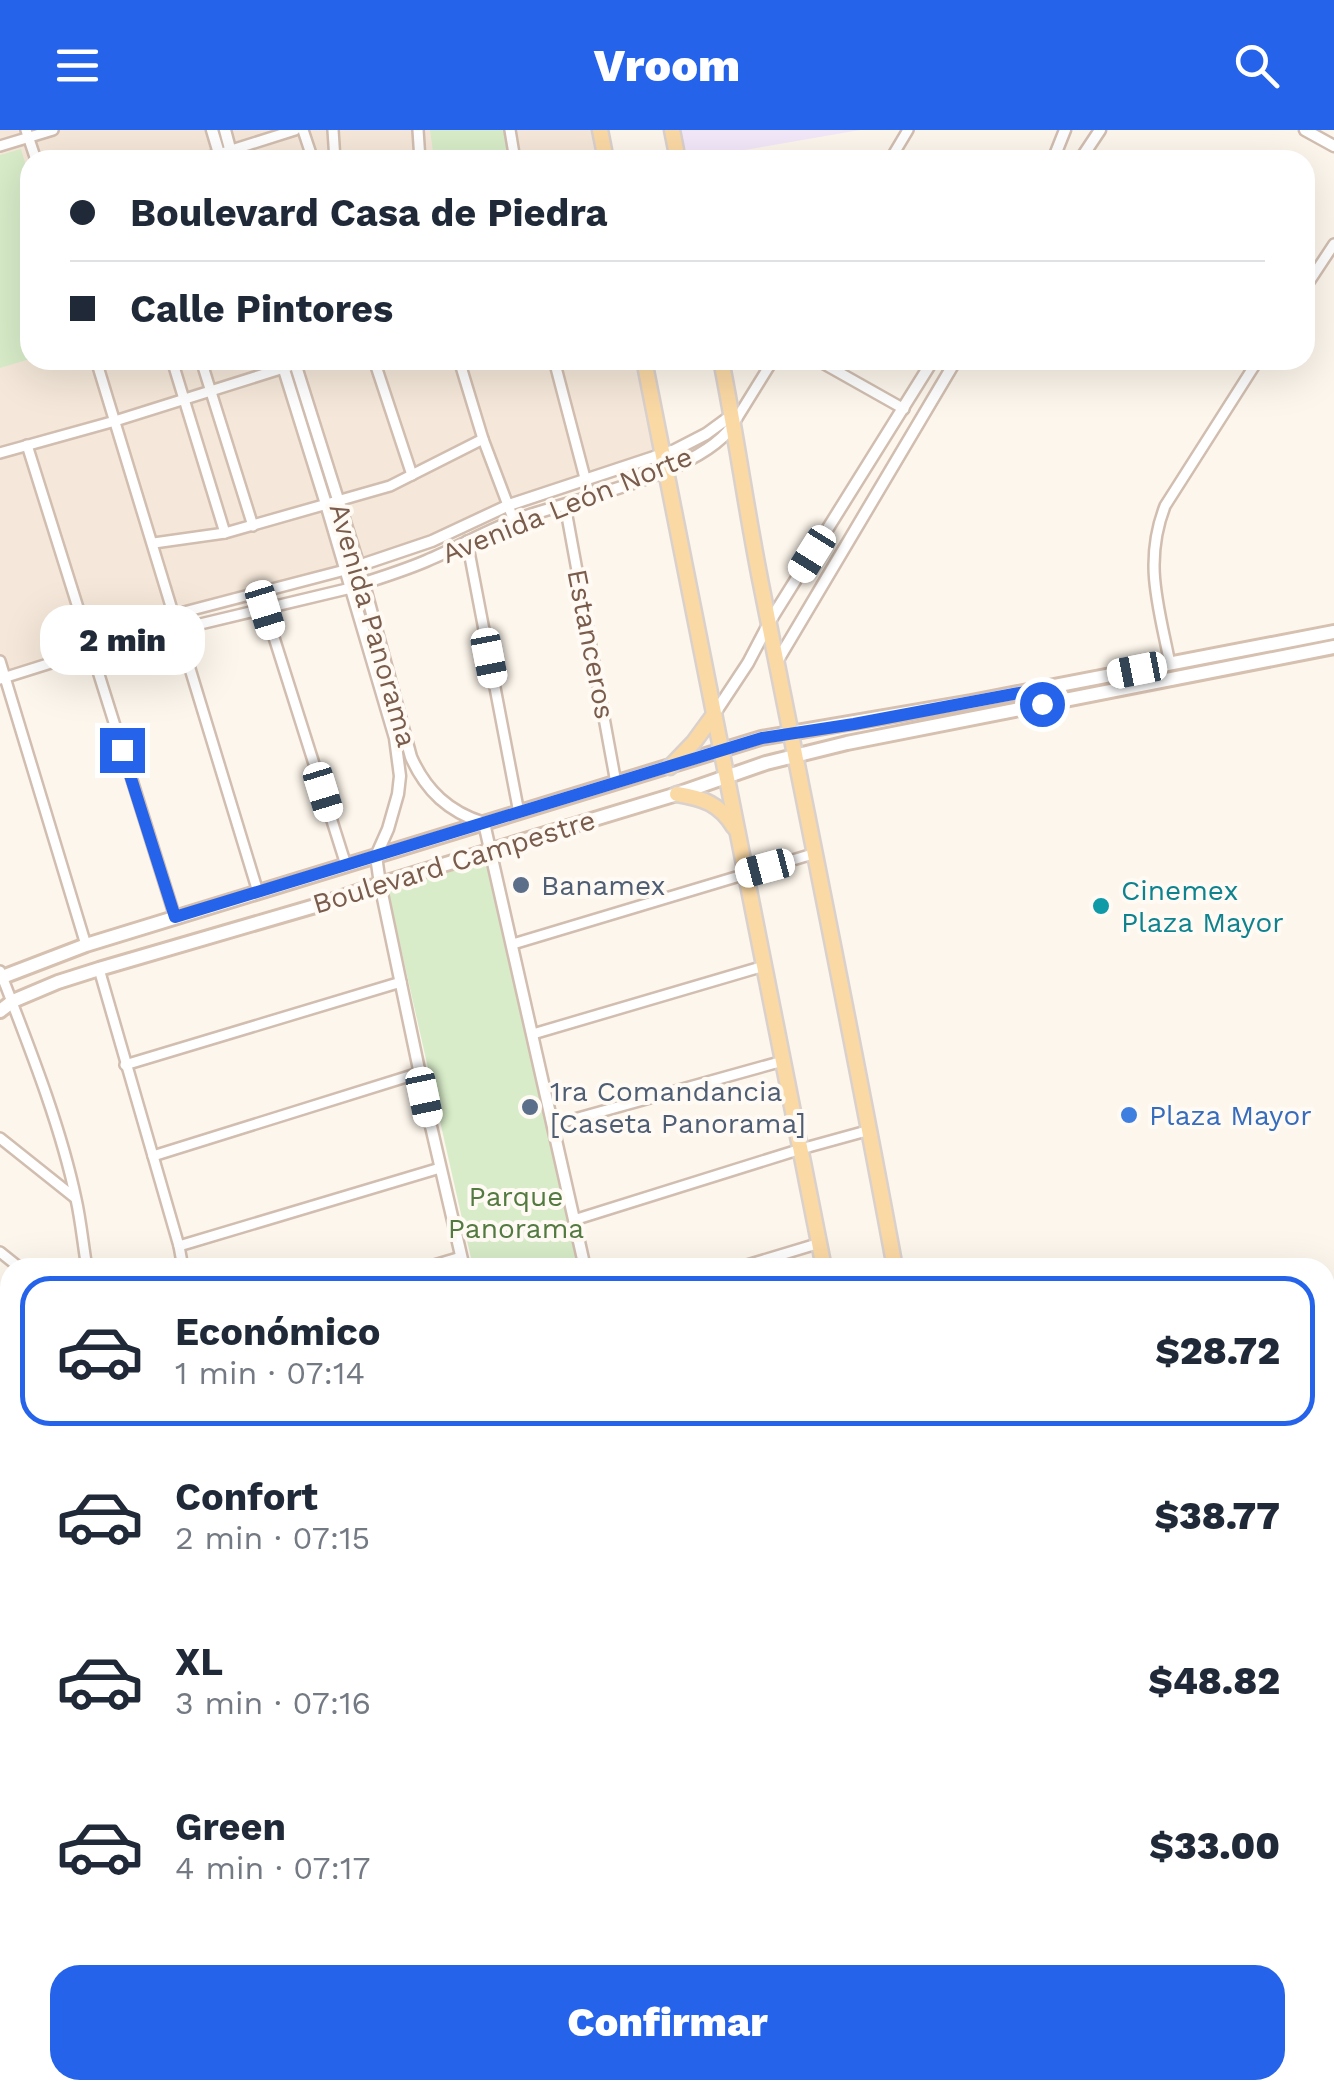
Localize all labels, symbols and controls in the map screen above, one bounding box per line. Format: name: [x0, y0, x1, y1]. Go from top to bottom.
icon: menu: [50, 38, 105, 93]
icon: search: [1229, 38, 1284, 93]
text: Vroom: [594, 39, 740, 92]
text: Boulevard Casa de Piedra: [130, 191, 608, 235]
text: Calle Pintores: [130, 287, 393, 331]
street label: Avenida León Norte: [437, 440, 697, 570]
street label: Avenida Panorama: [322, 499, 424, 751]
car: [783, 521, 841, 587]
street label: Estanceros: [560, 566, 622, 722]
car: [242, 577, 288, 643]
callout: 2 min: [39, 605, 204, 675]
text: 2 min: [79, 621, 166, 659]
car: [469, 626, 509, 690]
car: [1105, 650, 1169, 690]
route start: [1020, 682, 1065, 727]
route end: [100, 728, 145, 773]
car: [300, 759, 346, 825]
street label: Boulevard Campestre: [309, 803, 599, 921]
car: [732, 846, 798, 890]
place label: Banamex: [541, 869, 666, 902]
marker: Banamex: [510, 874, 532, 896]
place label: Cinemex Plaza Mayor: [1121, 874, 1284, 939]
marker: Cinemex Plaza Mayor: [1090, 895, 1112, 917]
car: [403, 1065, 445, 1129]
place label: 1ra Comandancia [Caseta Panorama]: [550, 1075, 806, 1140]
marker: 1ra Comandancia [Caseta Panorama]: [519, 1096, 541, 1118]
place label: Plaza Mayor: [1149, 1099, 1312, 1132]
marker: Plaza Mayor: [1118, 1104, 1140, 1126]
park label: Parque Panorama: [448, 1180, 584, 1245]
icon: car: [55, 1306, 145, 1396]
text: Económico: [175, 1310, 380, 1354]
text: $28.72: [1155, 1329, 1280, 1373]
text: 1 min · 07:14: [175, 1354, 365, 1392]
icon: car: [55, 1471, 145, 1561]
text: Confort: [175, 1475, 318, 1519]
text: $38.77: [1155, 1494, 1280, 1538]
text: 2 min · 07:15: [175, 1519, 370, 1557]
icon: car: [55, 1636, 145, 1726]
text: XL: [175, 1640, 223, 1684]
text: $48.82: [1148, 1659, 1280, 1703]
text: 3 min · 07:16: [175, 1684, 371, 1722]
icon: car: [55, 1801, 145, 1891]
text: Green: [175, 1805, 286, 1849]
text: $33.00: [1149, 1824, 1280, 1868]
text: 4 min · 07:17: [175, 1849, 370, 1887]
button: Confirmar: [50, 1965, 1285, 2080]

